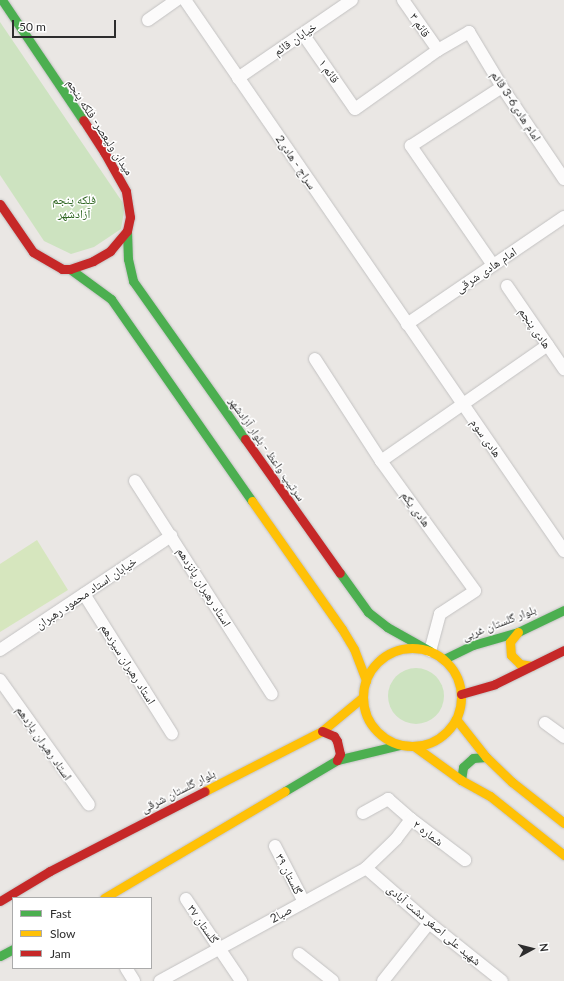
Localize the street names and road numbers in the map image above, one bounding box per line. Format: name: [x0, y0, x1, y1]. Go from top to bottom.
street label: قائم ۳: [407, 10, 433, 40]
street label: خیابان قائم: [271, 19, 319, 59]
street label: قائم ۱: [316, 56, 342, 86]
street label: امام هادی6-3 قائم: [488, 68, 544, 144]
street label: میدان ولیعصر- فلکه پنجم: [64, 76, 136, 178]
street label: سراج - هادی2: [273, 132, 319, 192]
street label: امام هادی شرقی: [453, 244, 519, 296]
street label: هادی پنجم: [516, 305, 554, 351]
street label: سرتیپ واعظ - بلوار آزادشهر: [226, 394, 308, 504]
street label: هادی سوم: [467, 416, 505, 460]
street label: هادی یکم: [398, 488, 434, 530]
street label: استاد رهبران پانزدهم: [174, 545, 234, 629]
street label: خیابان استاد محمود رهبران: [33, 554, 139, 632]
street label: بلوار گلستان غربی: [460, 602, 538, 644]
street label: استاد رهبران سیزدهم: [97, 621, 159, 707]
street label: استاد رهبران یازدهم: [13, 703, 75, 783]
street label: بلوار گلستان شرقی: [138, 766, 218, 816]
street label: شماره ۲: [410, 817, 446, 849]
street label: گلستان ۳۹: [273, 851, 305, 897]
street label: شهید علی اصغر دشت آبادی: [384, 881, 484, 969]
street label: گلستان ۳۷: [184, 902, 222, 946]
street label: صبا2: [267, 902, 295, 926]

